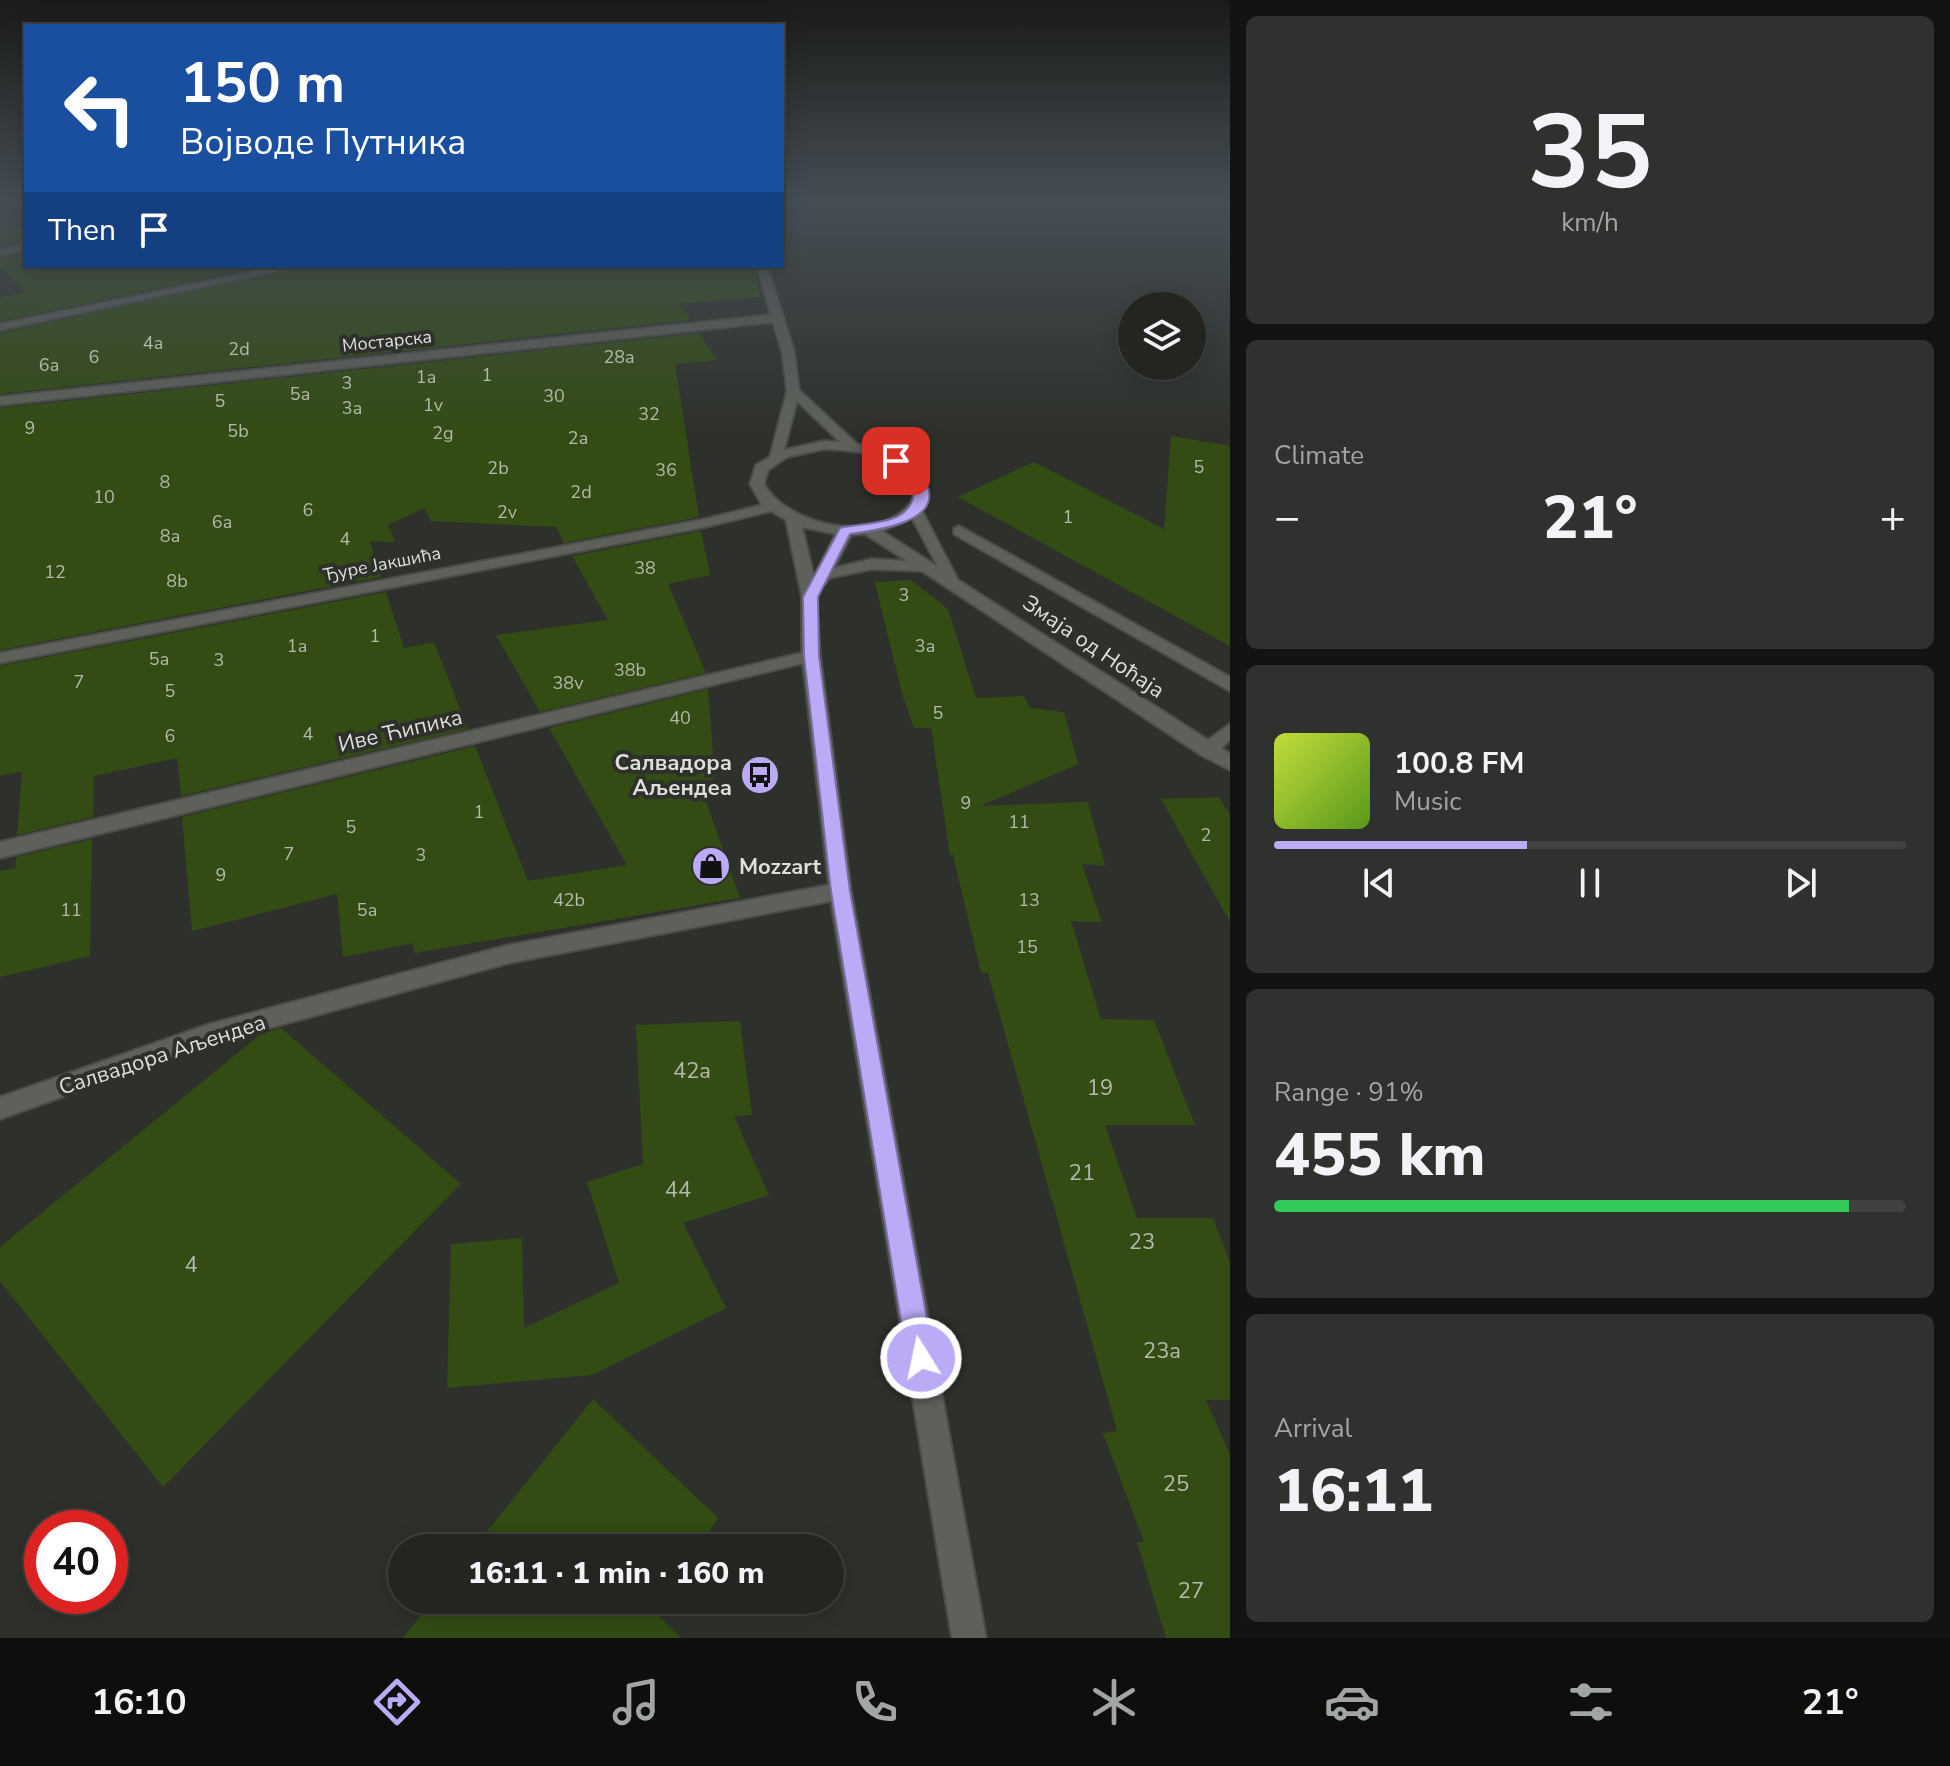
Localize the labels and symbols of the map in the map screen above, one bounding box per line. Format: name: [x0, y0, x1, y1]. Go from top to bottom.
street label: Мостарска: [341, 324, 433, 358]
house number: 4a: [143, 331, 163, 355]
house number: 2d: [228, 337, 250, 361]
house number: 6: [89, 345, 99, 369]
house number: 28a: [603, 345, 635, 369]
house number: 6a: [39, 353, 59, 377]
house number: 1: [482, 363, 492, 387]
house number: 1a: [416, 365, 436, 389]
house number: 3: [342, 371, 352, 395]
house number: 5a: [290, 382, 310, 406]
house number: 30: [543, 384, 565, 408]
house number: 5: [215, 389, 225, 413]
house number: 1v: [423, 393, 444, 417]
house number: 3a: [342, 396, 362, 420]
house number: 32: [638, 402, 660, 426]
house number: 9: [25, 416, 35, 440]
house number: 5b: [227, 419, 249, 443]
house number: 2g: [432, 421, 454, 445]
house number: 2a: [568, 426, 588, 450]
pin: [862, 427, 930, 495]
house number: 5: [1194, 455, 1204, 479]
house number: 2b: [487, 456, 509, 480]
house number: 36: [655, 458, 677, 482]
house number: 8: [160, 470, 170, 494]
house number: 2d: [570, 480, 592, 504]
house number: 10: [93, 485, 115, 509]
house number: 6: [303, 498, 313, 522]
house number: 2v: [497, 500, 518, 524]
house number: 1: [1063, 505, 1073, 529]
house number: 6a: [212, 510, 232, 534]
house number: 8a: [160, 524, 180, 548]
house number: 4: [340, 527, 351, 551]
street label: Ђуре Јакшића: [321, 541, 443, 587]
house number: 38: [634, 556, 656, 580]
house number: 12: [44, 560, 66, 584]
house number: 8b: [166, 569, 188, 593]
house number: 3: [899, 583, 909, 607]
street label: Змаја од Ноћаја: [1016, 588, 1170, 706]
house number: 1: [370, 624, 380, 648]
house number: 1a: [287, 634, 307, 658]
house number: 3a: [915, 634, 935, 658]
house number: 5a: [149, 647, 169, 671]
house number: 3: [214, 648, 224, 672]
house number: 38b: [614, 658, 646, 682]
house number: 7: [74, 670, 84, 694]
house number: 38v: [553, 671, 584, 695]
house number: 5: [165, 679, 175, 703]
house number: 5: [933, 701, 943, 725]
street label: Иве Ћипика: [335, 702, 465, 760]
house number: 40: [669, 706, 691, 730]
house number: 4: [303, 722, 314, 746]
house number: 6: [165, 724, 175, 748]
place label: Салвадора Аљендеа: [615, 748, 732, 803]
bus stop icon: Салвадора Аљендеа: [739, 754, 781, 796]
house number: 9: [961, 791, 971, 815]
house number: 1: [474, 800, 484, 824]
house number: 11: [1008, 810, 1030, 834]
house number: 5: [346, 815, 356, 839]
house number: 2: [1201, 823, 1211, 847]
house number: 7: [284, 842, 294, 866]
house number: 3: [416, 843, 426, 867]
shop icon: Mozzart: [690, 845, 732, 887]
place label: Mozzart: [739, 852, 822, 882]
house number: 9: [216, 863, 226, 887]
house number: 42b: [553, 888, 585, 912]
house number: 13: [1018, 888, 1040, 912]
house number: 11: [60, 898, 82, 922]
house number: 5a: [357, 898, 377, 922]
house number: 15: [1016, 935, 1038, 959]
street label: Салвадора Аљендеа: [55, 1007, 270, 1103]
house number: 42a: [673, 1056, 711, 1086]
house number: 19: [1087, 1073, 1113, 1103]
house number: 21: [1069, 1158, 1095, 1188]
house number: 44: [665, 1175, 691, 1205]
house number: 23: [1129, 1227, 1155, 1257]
house number: 4: [184, 1250, 198, 1280]
position arrow: [879, 1316, 963, 1400]
house number: 23a: [1143, 1336, 1181, 1366]
house number: 25: [1163, 1469, 1189, 1499]
speed limit sign: 40: [24, 1510, 128, 1614]
house number: 27: [1178, 1576, 1204, 1606]

